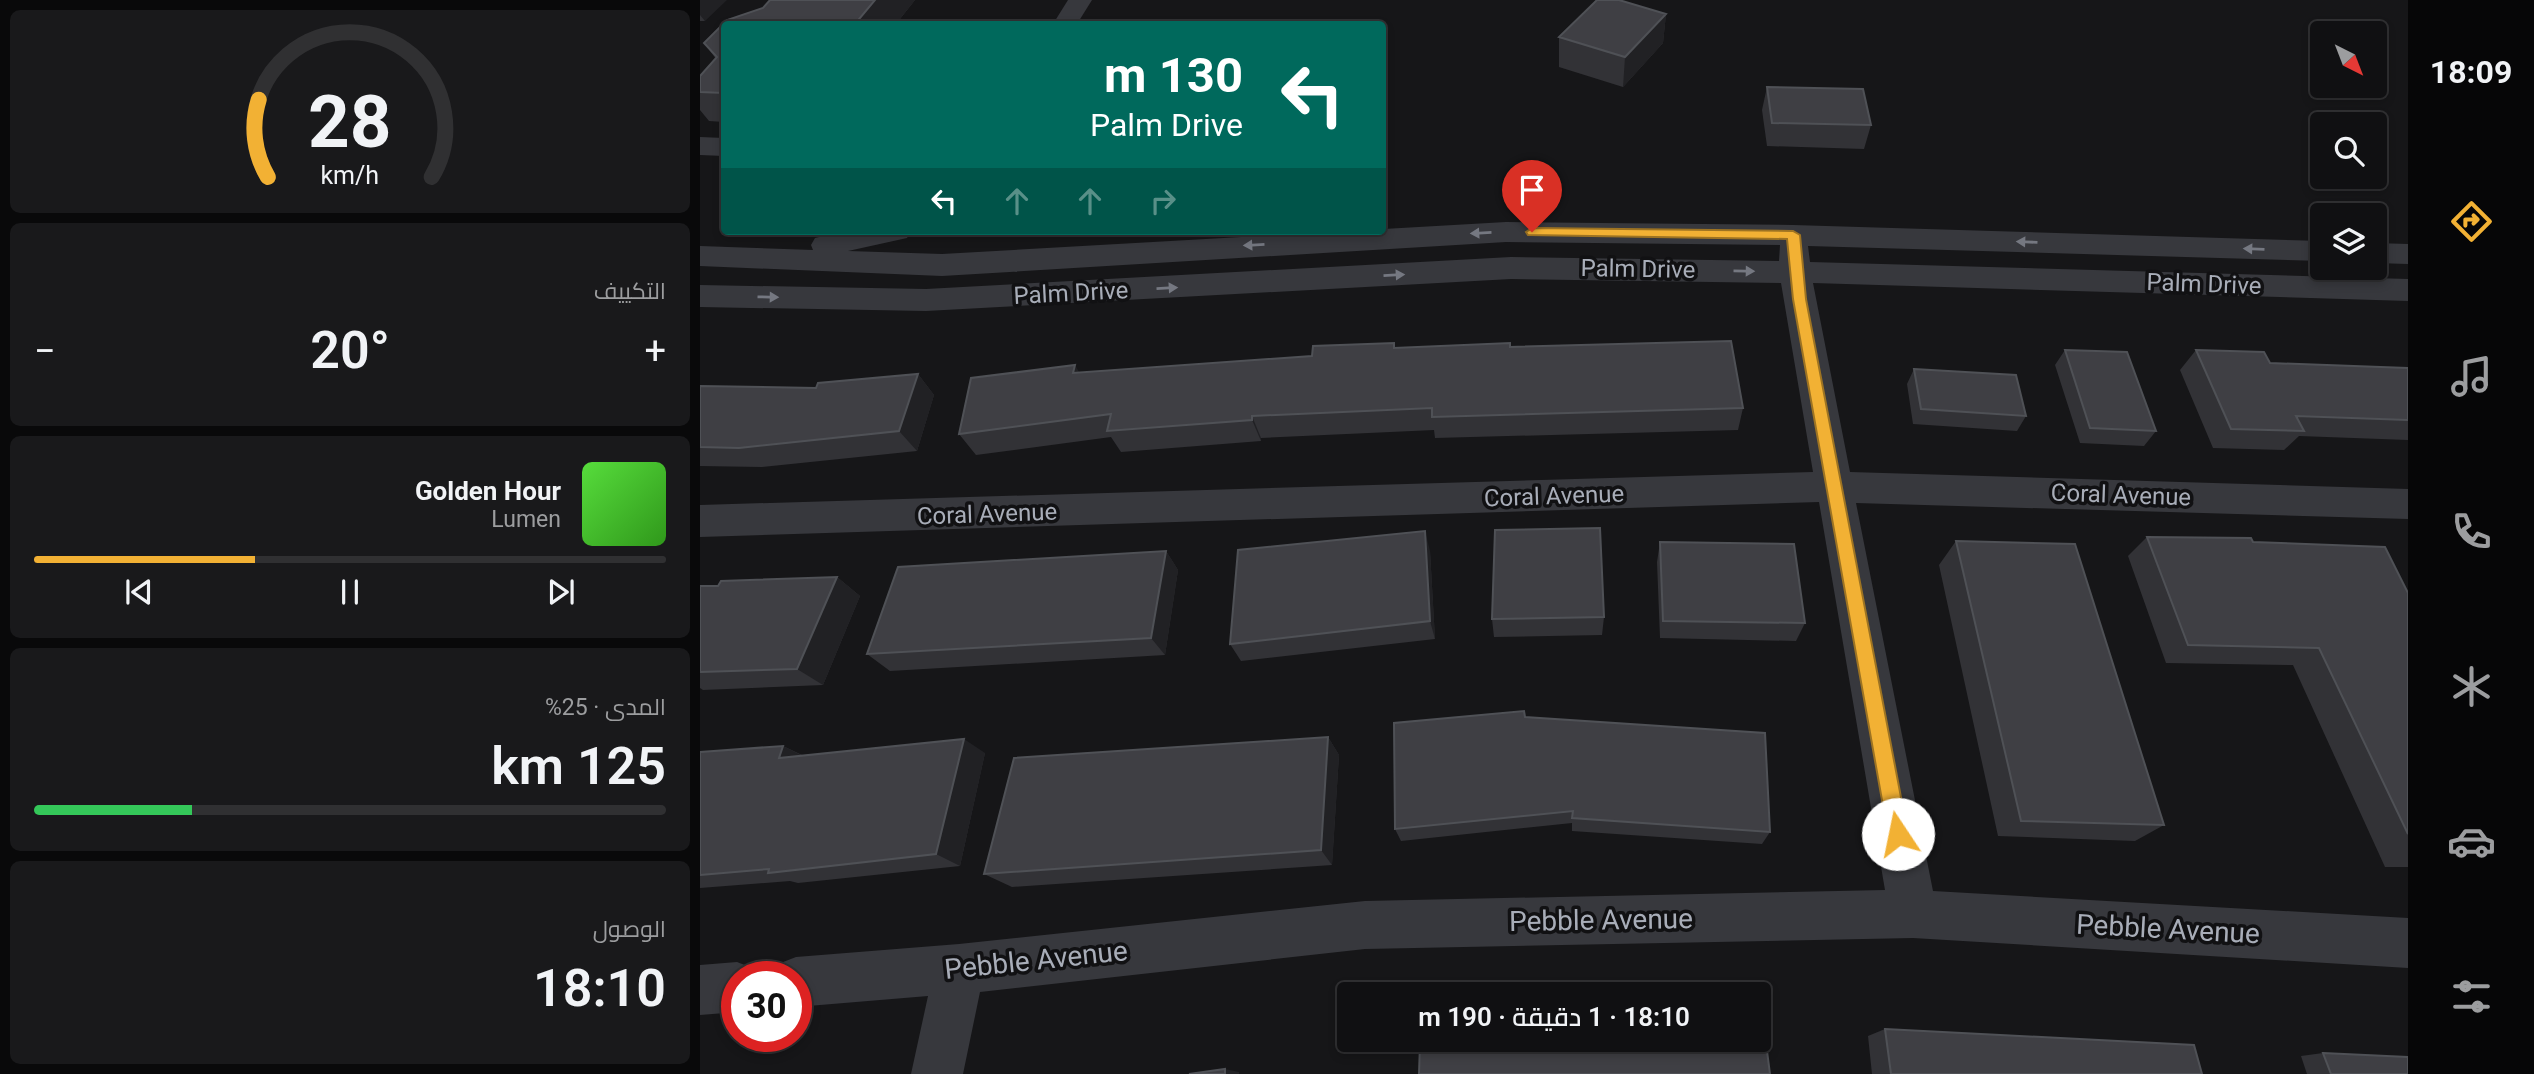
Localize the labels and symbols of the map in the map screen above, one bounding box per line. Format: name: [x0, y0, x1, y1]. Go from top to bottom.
north arrow: [2310, 21, 2387, 98]
pin: [1502, 160, 1562, 232]
one-way arrow: [1470, 228, 1492, 239]
one-way arrow: [2015, 236, 2037, 248]
one-way arrow: [1242, 240, 1264, 251]
one-way arrow: [2243, 243, 2265, 255]
street label: Palm Drive: [1580, 254, 1696, 284]
one-way arrow: [1733, 265, 1755, 277]
street label: Palm Drive: [2146, 268, 2262, 300]
one-way arrow: [1383, 269, 1405, 280]
street label: Palm Drive: [1013, 276, 1129, 310]
one-way arrow: [1156, 282, 1178, 293]
one-way arrow: [757, 292, 779, 303]
street label: Coral Avenue: [2050, 479, 2192, 511]
street label: Coral Avenue: [1483, 480, 1625, 512]
street label: Coral Avenue: [916, 498, 1058, 530]
position arrow: [1861, 797, 1935, 871]
street label: Pebble Avenue: [1509, 902, 1693, 938]
street label: Pebble Avenue: [2075, 908, 2261, 950]
street label: Pebble Avenue: [943, 934, 1129, 986]
speed limit sign: 30: [721, 961, 812, 1052]

